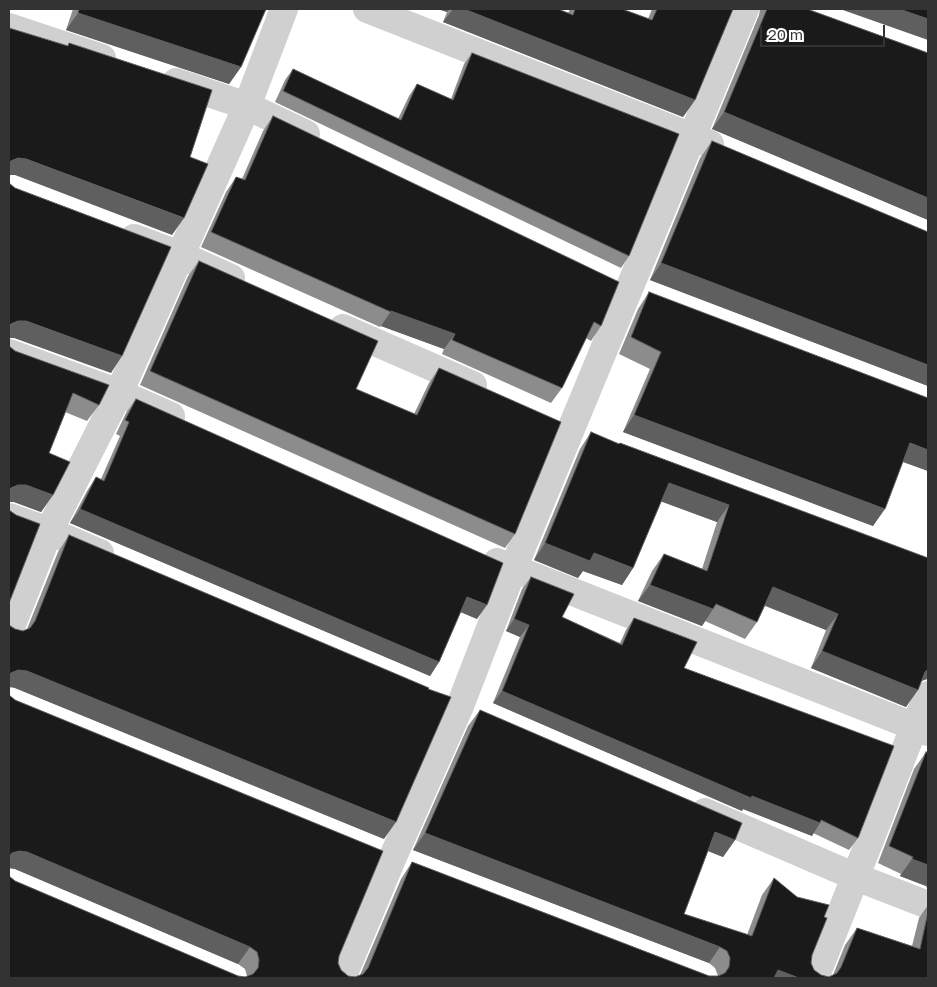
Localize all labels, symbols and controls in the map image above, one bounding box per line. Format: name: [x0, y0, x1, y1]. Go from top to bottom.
scale bar: [762, 15, 887, 47]
text: 20 m: [768, 25, 803, 43]

